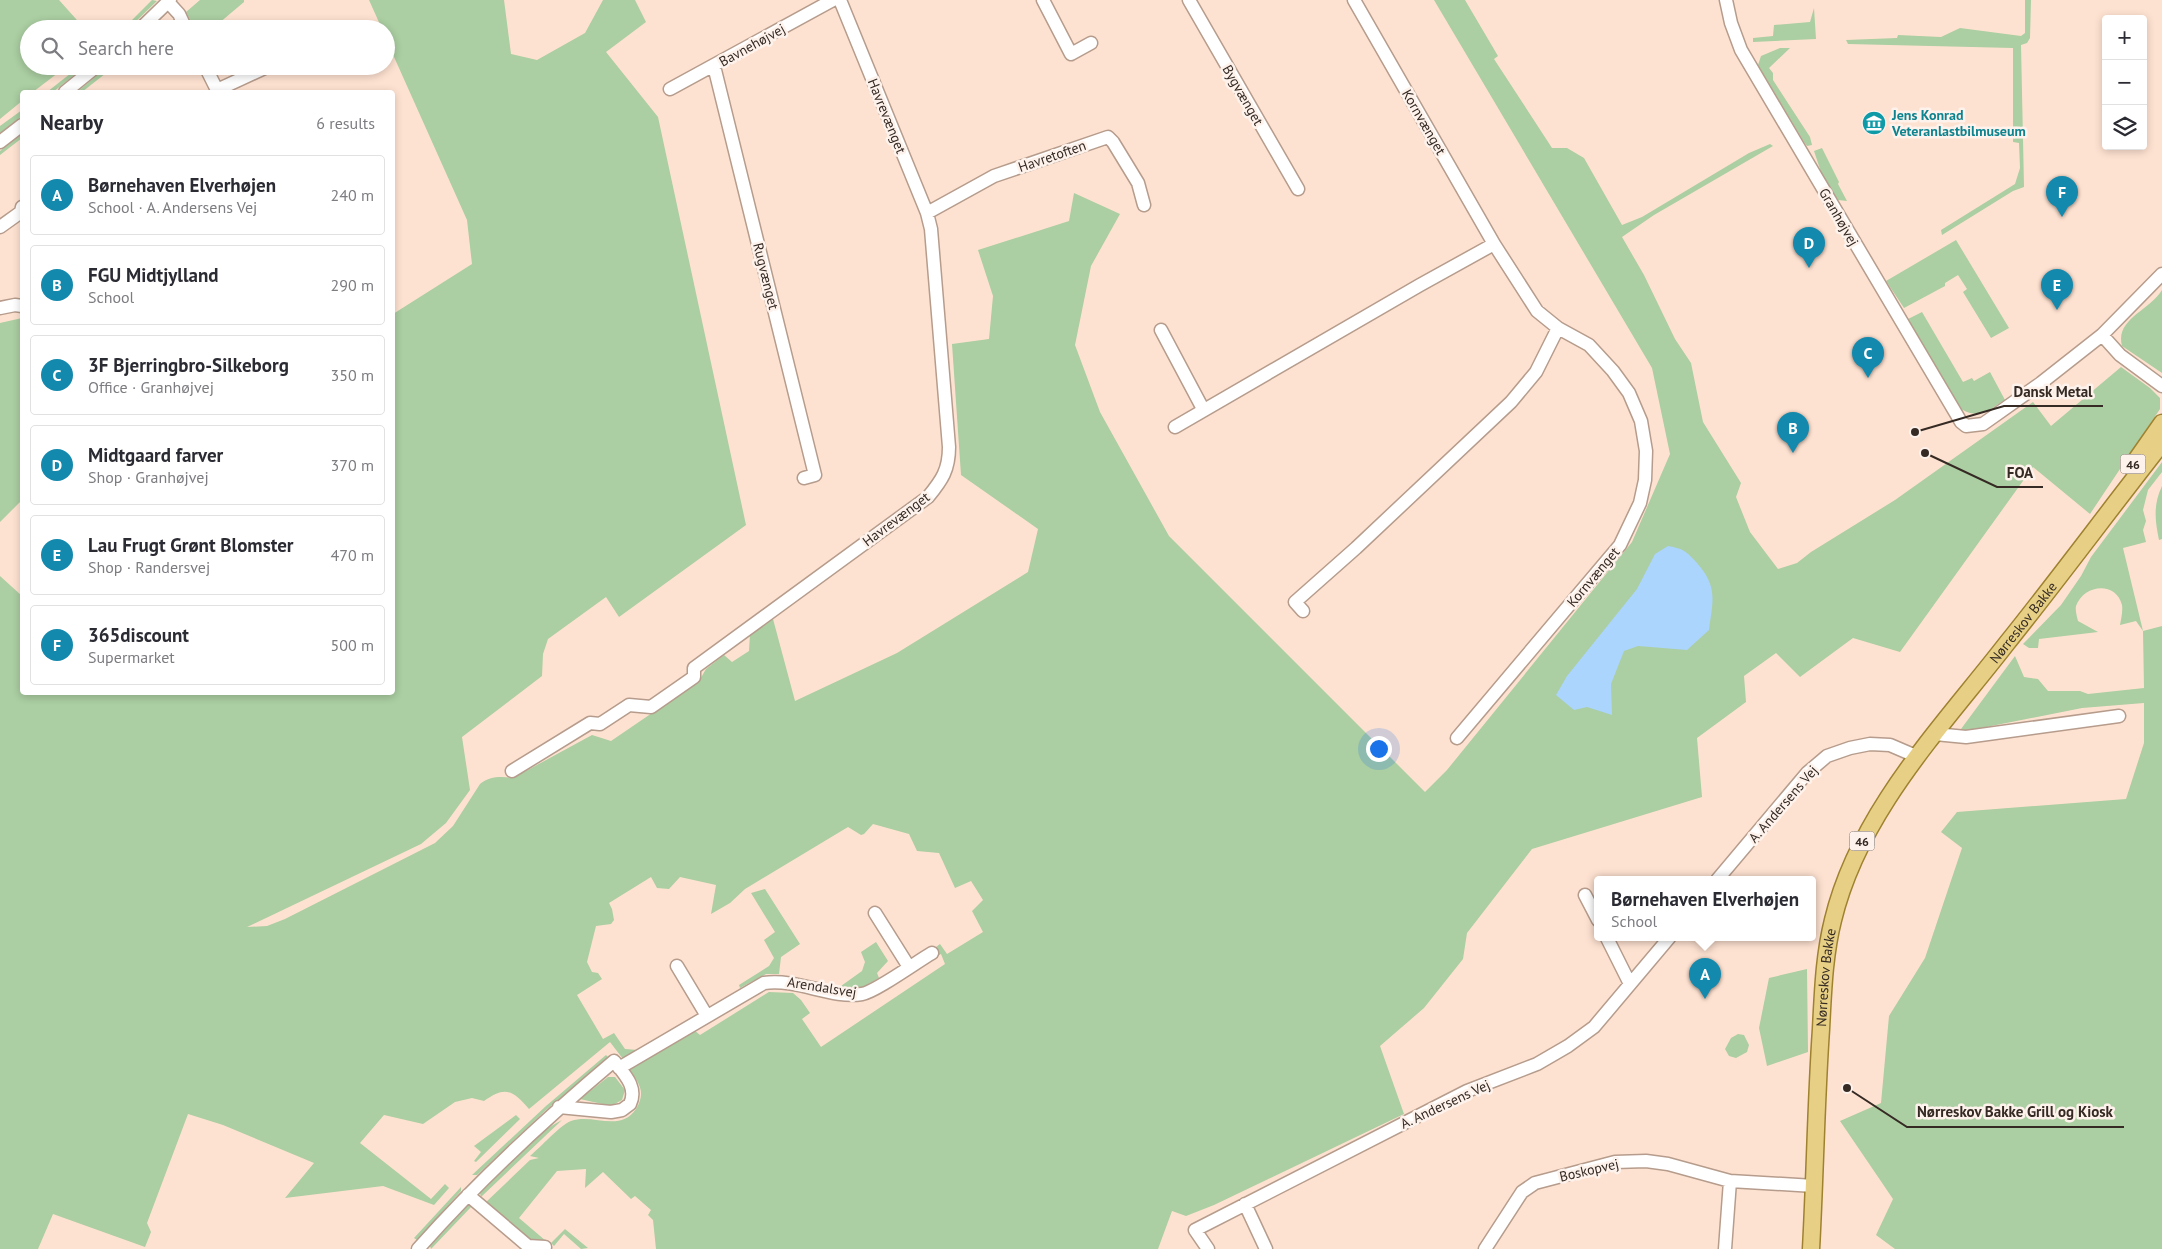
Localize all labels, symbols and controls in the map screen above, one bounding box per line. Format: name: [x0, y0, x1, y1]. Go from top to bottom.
map controls: [2102, 15, 2147, 150]
button: +: [2102, 15, 2147, 60]
street label: Bavnehøjvej: [716, 19, 788, 71]
search box: [20, 20, 395, 75]
icon: search: [38, 34, 66, 62]
text: Search here: [78, 36, 174, 60]
button: −: [2102, 60, 2147, 105]
street label: Bygvænget: [1218, 61, 1268, 129]
street label: Havrevænget: [864, 76, 910, 157]
street label: Kornvænget: [1398, 86, 1450, 158]
button: layers: [2102, 105, 2147, 150]
place label: Jens Konrad Veteranlastbilmuseum: [1891, 106, 2026, 140]
text: Nearby: [40, 109, 103, 136]
museum icon: Jens Konrad Veteranlastbilmuseum: [1861, 110, 1887, 136]
text: 6 results: [316, 113, 375, 133]
street label: Havretoften: [1016, 136, 1088, 176]
text: Børnehaven Elverhøjen: [88, 173, 276, 197]
pin: F: [2046, 176, 2078, 217]
text: A: [52, 185, 62, 205]
text: 240 m: [331, 185, 374, 205]
street label: Granhøjvej: [1815, 185, 1863, 249]
text: School · A. Andersens Vej: [88, 197, 257, 217]
pin: D: [1793, 227, 1825, 268]
street label: Rugvænget: [749, 241, 783, 311]
text: FGU Midtjylland: [88, 263, 219, 287]
pin: E: [2041, 269, 2073, 310]
text: B: [52, 275, 62, 295]
text: 290 m: [331, 275, 374, 295]
text: School: [88, 287, 134, 307]
pin: C: [1852, 337, 1884, 378]
text: 3F Bjerringbro-Silkeborg: [88, 353, 289, 377]
text: C: [53, 365, 61, 385]
text: 350 m: [331, 365, 374, 385]
callout: Dansk Metal: [2004, 376, 2103, 406]
text: Office · Granhøjvej: [88, 377, 214, 397]
text: Dansk Metal: [2013, 382, 2093, 401]
pin: B: [1777, 412, 1809, 453]
text: Midtgaard farver: [88, 443, 223, 467]
road number: 46: [2120, 454, 2146, 474]
text: D: [52, 455, 62, 475]
text: 370 m: [331, 455, 374, 475]
callout: FOA: [1997, 457, 2043, 487]
text: FOA: [2007, 463, 2034, 482]
text: Shop · Granhøjvej: [88, 467, 209, 487]
street label: Havrevænget: [859, 488, 933, 550]
text: Lau Frugt Grønt Blomster: [88, 533, 294, 557]
street label: Kornvænget: [1563, 543, 1623, 611]
text: E: [53, 545, 61, 565]
text: 470 m: [331, 545, 374, 565]
text: Shop · Randersvej: [88, 557, 210, 577]
street label: Nørreskov Bakke: [1985, 578, 2061, 667]
text: 365discount: [88, 623, 189, 647]
text: F: [53, 635, 61, 655]
text: 500 m: [331, 635, 374, 655]
text: Supermarket: [88, 647, 175, 667]
your location: [1366, 736, 1392, 762]
street label: A. Andersens Vej: [1744, 762, 1822, 846]
road number: 46: [1850, 831, 1874, 850]
popup: [1594, 876, 1816, 941]
text: Børnehaven Elverhøjen: [1611, 887, 1799, 911]
text: School: [1611, 911, 1657, 931]
street label: Nørreskov Bakke: [1812, 927, 1840, 1027]
pin: A: [1689, 958, 1721, 999]
street label: Arendalsvej: [786, 973, 858, 1001]
street label: A. Andersens Vej: [1397, 1075, 1493, 1133]
callout: Nørreskov Bakke Grill og Kiosk: [1907, 1097, 2124, 1127]
text: Nørreskov Bakke Grill og Kiosk: [1917, 1102, 2114, 1121]
street label: Boskopvej: [1558, 1154, 1620, 1186]

